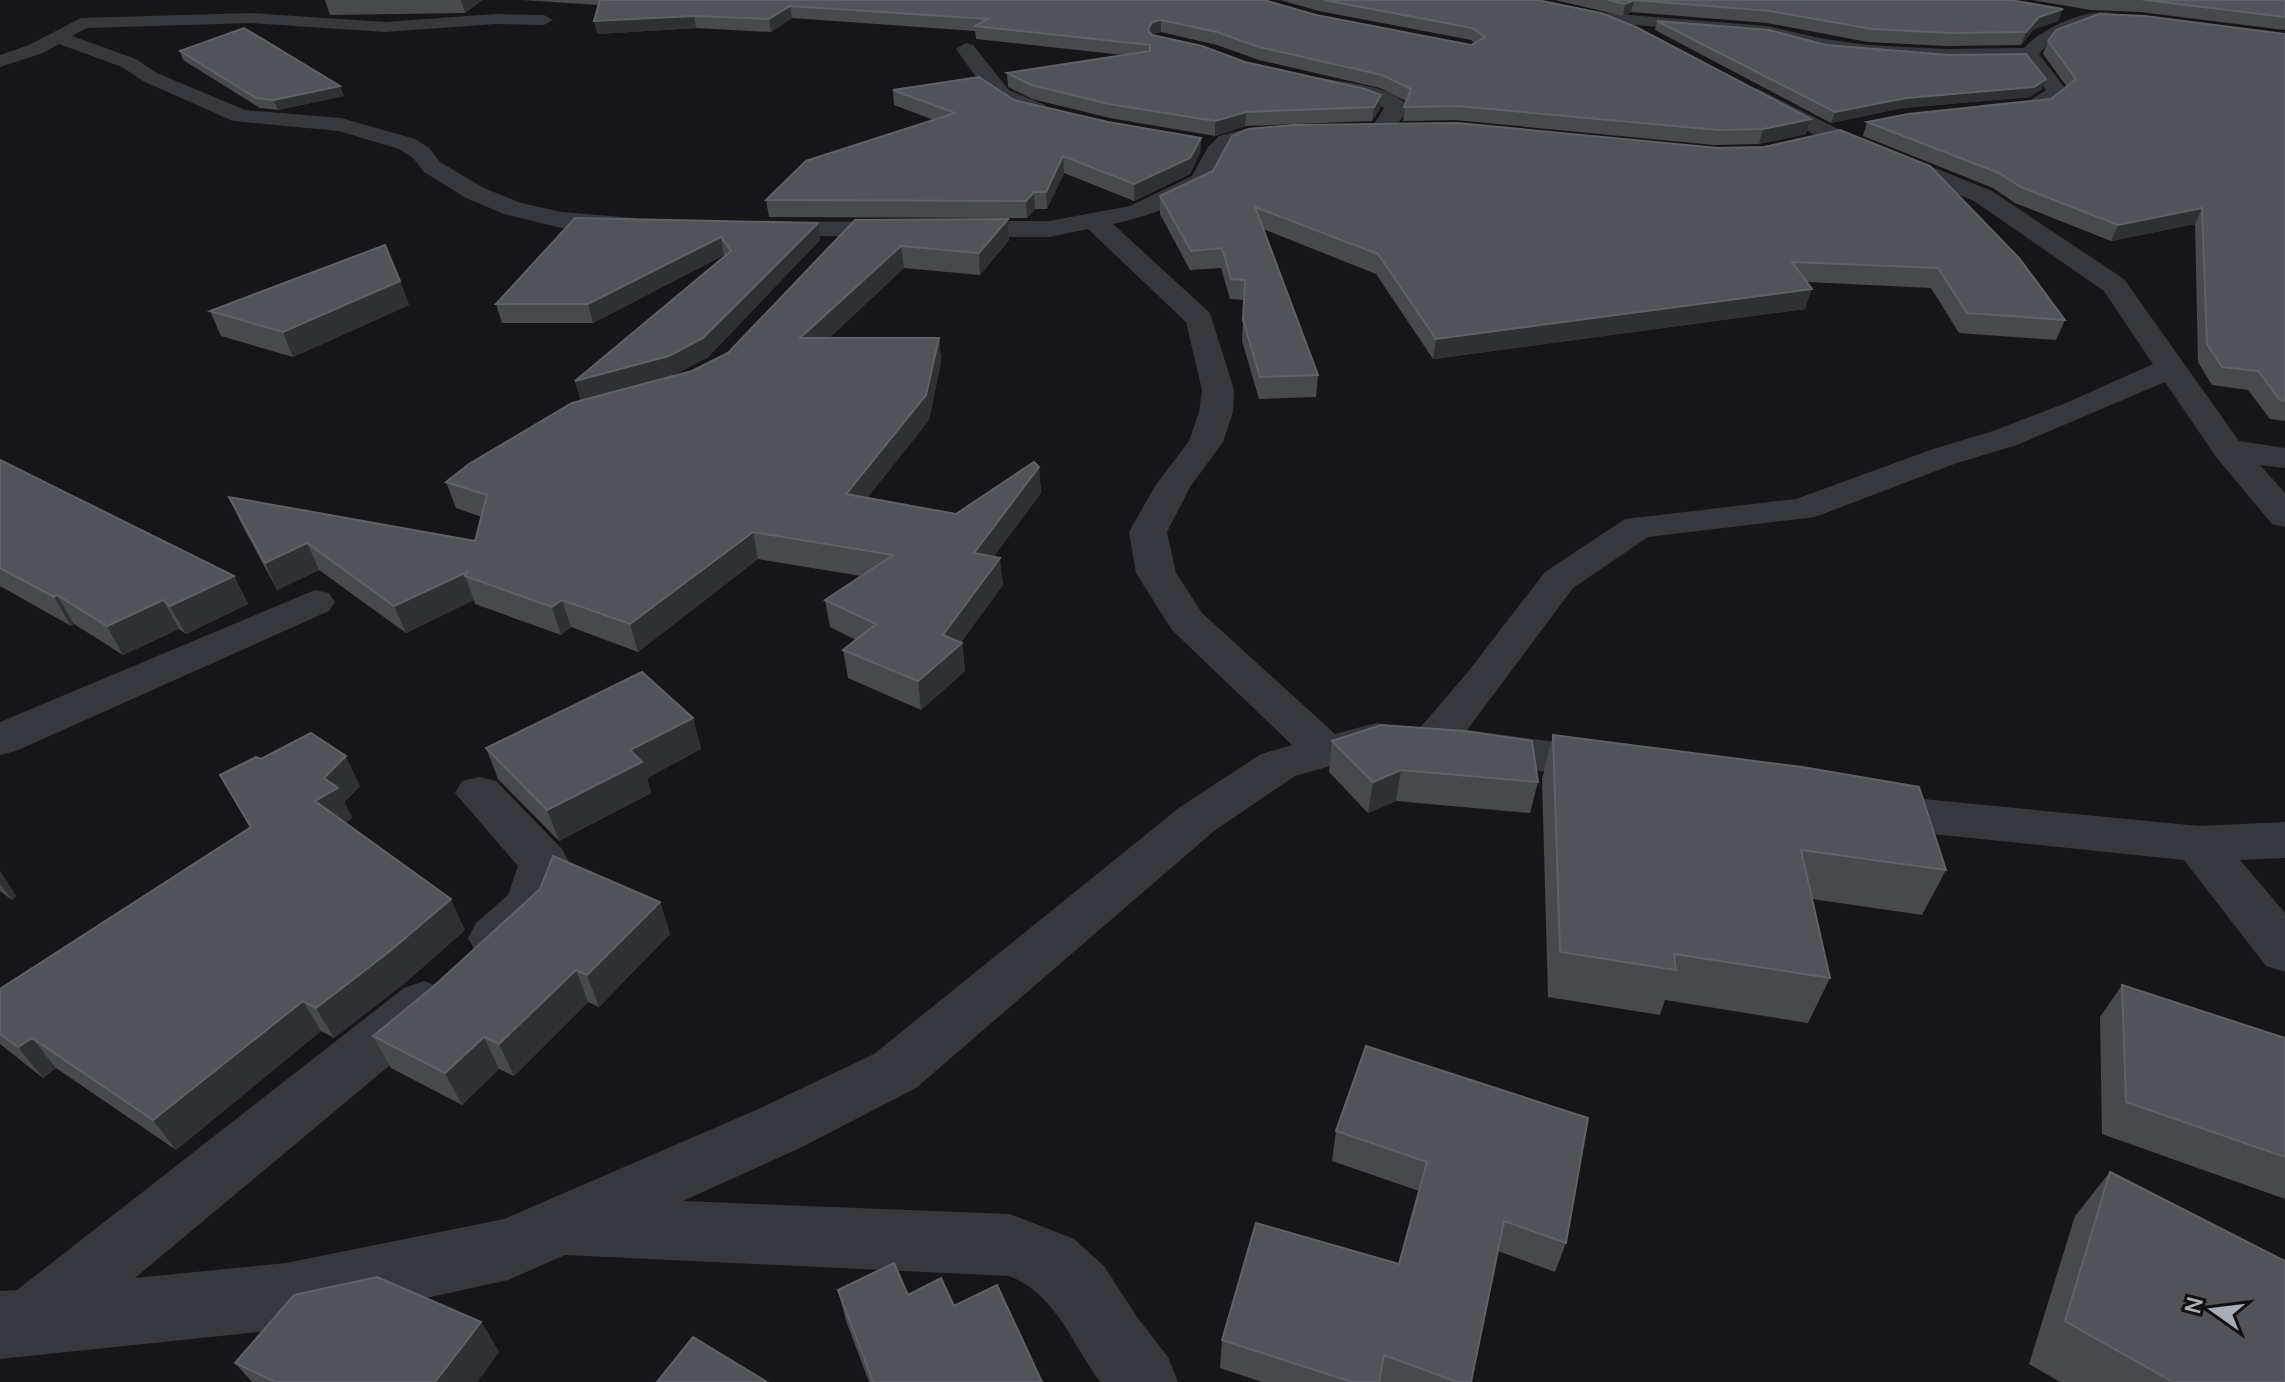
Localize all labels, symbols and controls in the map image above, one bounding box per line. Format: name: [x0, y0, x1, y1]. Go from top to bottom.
north arrow: [2173, 1270, 2253, 1350]
text: N: [2177, 1294, 2210, 1316]

